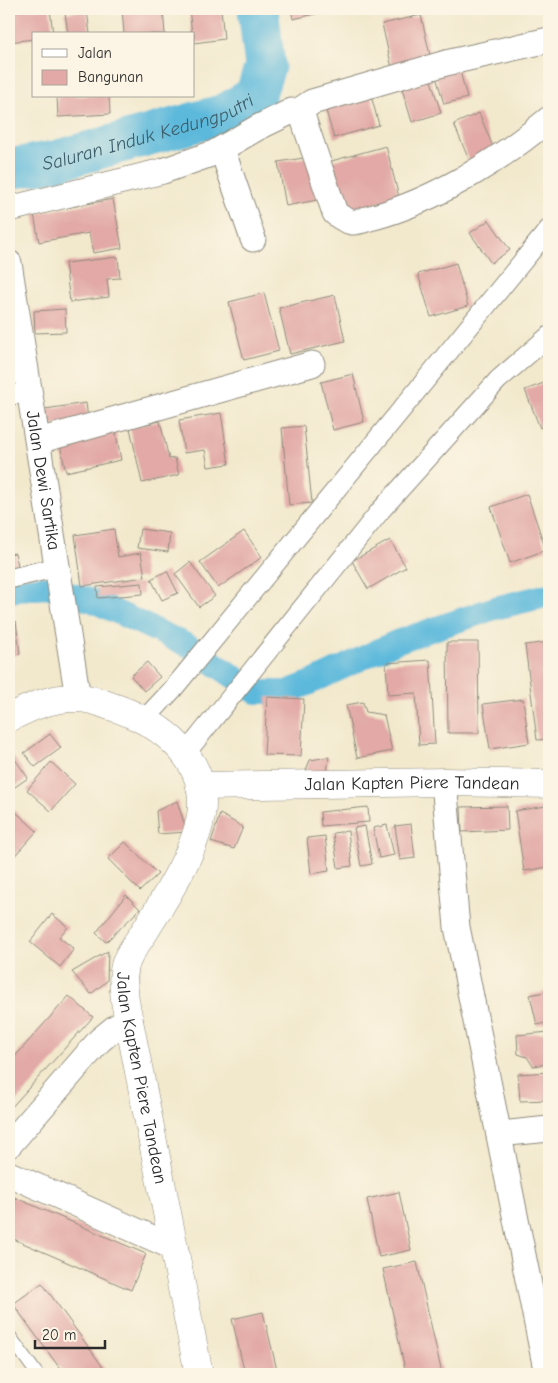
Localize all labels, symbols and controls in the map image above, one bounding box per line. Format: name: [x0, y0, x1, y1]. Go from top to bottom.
legend: [32, 32, 195, 98]
text: Jalan: [78, 44, 112, 62]
text: Bangunan: [78, 68, 143, 86]
water label: Saluran Induk Kedungputri: [41, 89, 258, 175]
street label: Jalan Dewi Sartika: [22, 409, 64, 552]
street label: Jalan Kapten Piere Tandean: [304, 772, 520, 795]
street label: Jalan Kapten Piere Tandean: [112, 972, 171, 1186]
scale bar: [35, 1318, 105, 1350]
text: 20 m: [42, 1326, 76, 1344]

